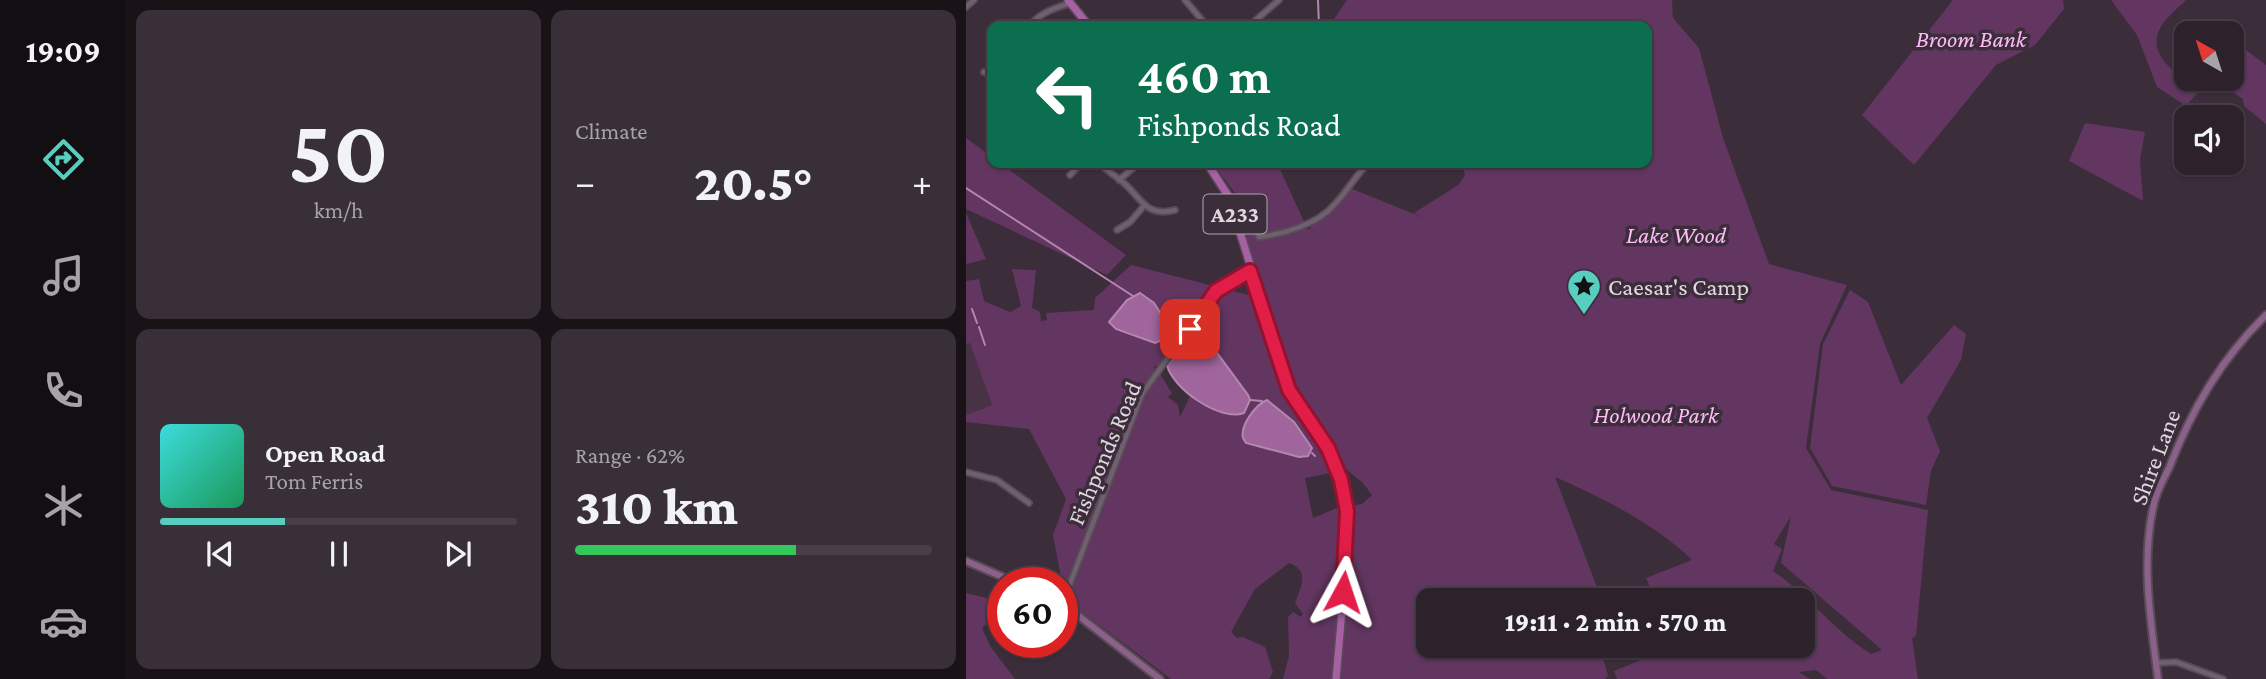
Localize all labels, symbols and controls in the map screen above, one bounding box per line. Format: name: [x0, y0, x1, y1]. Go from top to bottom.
north arrow: [2174, 21, 2244, 91]
map controls: [2174, 21, 2244, 175]
park label: Broom Bank: [1916, 25, 2028, 52]
text: 19:09: [25, 33, 101, 69]
icon: left: [1022, 49, 1113, 140]
text: 460 m: [1137, 49, 1271, 104]
text: 50: [289, 100, 388, 202]
button: sound: [2174, 105, 2244, 175]
text: Fishponds Road: [1137, 107, 1341, 143]
text: Climate: [575, 118, 647, 144]
icon: directions: [39, 135, 88, 184]
text: 20.5°: [694, 153, 813, 211]
text: −: [575, 161, 595, 203]
text: +: [912, 161, 932, 203]
road number: A233: [1204, 195, 1266, 234]
text: km/h: [314, 197, 363, 223]
park label: Lake Wood: [1626, 221, 1727, 248]
icon: music: [39, 251, 88, 300]
place icon: Caesar's Camp: [1565, 267, 1603, 316]
place label: Caesar's Camp: [1608, 273, 1749, 300]
pin: [1160, 299, 1220, 359]
icon: arrive: [1171, 310, 1209, 348]
icon: phone: [39, 366, 88, 415]
street label: Fishponds Road: [1062, 377, 1146, 529]
park label: Holwood Park: [1594, 401, 1720, 428]
street label: Shire Lane: [2124, 405, 2186, 509]
text: Open Road: [265, 439, 385, 468]
text: Range · 62%: [575, 442, 685, 468]
text: Tom Ferris: [265, 468, 363, 494]
text: 310 km: [575, 477, 738, 535]
icon: climate: [39, 481, 88, 530]
icon: previous: [201, 535, 239, 573]
icon: pause: [320, 535, 358, 573]
icon: next: [439, 535, 477, 573]
position arrow: [1306, 555, 1380, 629]
speed limit sign: 60: [987, 567, 1078, 658]
icon: car: [39, 597, 88, 646]
text: 19:11 · 2 min · 570 m: [1505, 608, 1726, 637]

